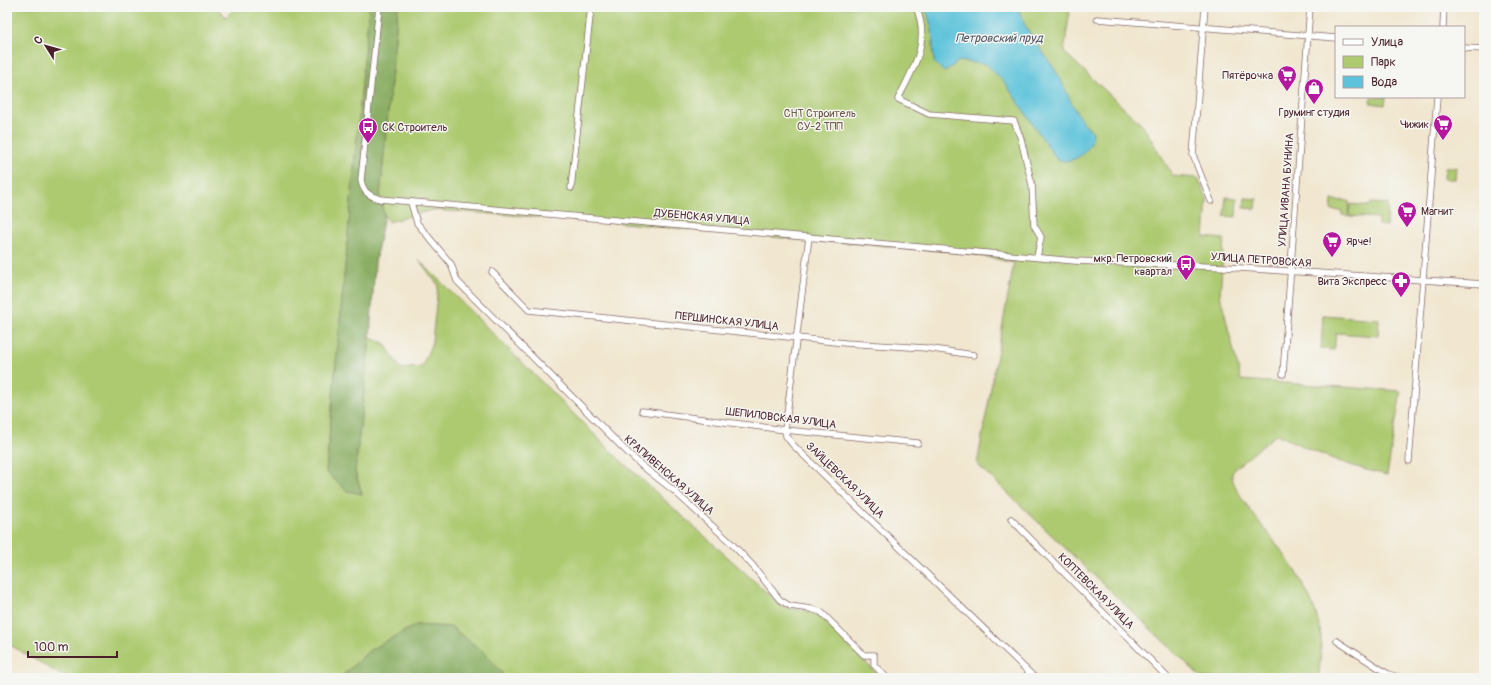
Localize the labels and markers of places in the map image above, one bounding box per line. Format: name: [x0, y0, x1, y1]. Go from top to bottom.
supermarket icon: Пятёрочка: [1276, 64, 1298, 92]
place label: Пятёрочка: [1222, 69, 1273, 82]
shop icon: Груминг студия: [1303, 77, 1325, 105]
place label: Груминг студия: [1278, 106, 1350, 119]
supermarket icon: Чижик: [1432, 113, 1454, 141]
bus stop icon: СК Строитель: [357, 116, 379, 144]
place label: Чижик: [1400, 118, 1429, 131]
place label: СК Строитель: [382, 121, 448, 134]
supermarket icon: Магнит: [1396, 200, 1418, 228]
place label: Магнит: [1421, 205, 1454, 218]
supermarket icon: Ярче!: [1321, 230, 1343, 258]
place label: Ярче!: [1346, 235, 1372, 248]
place label: мкр. Петровский квартал: [1094, 252, 1172, 278]
bus stop icon: мкр. Петровский квартал: [1175, 253, 1197, 281]
pharmacy icon: Вита Экспресс: [1390, 270, 1412, 298]
place label: Вита Экспресс: [1318, 275, 1387, 288]

